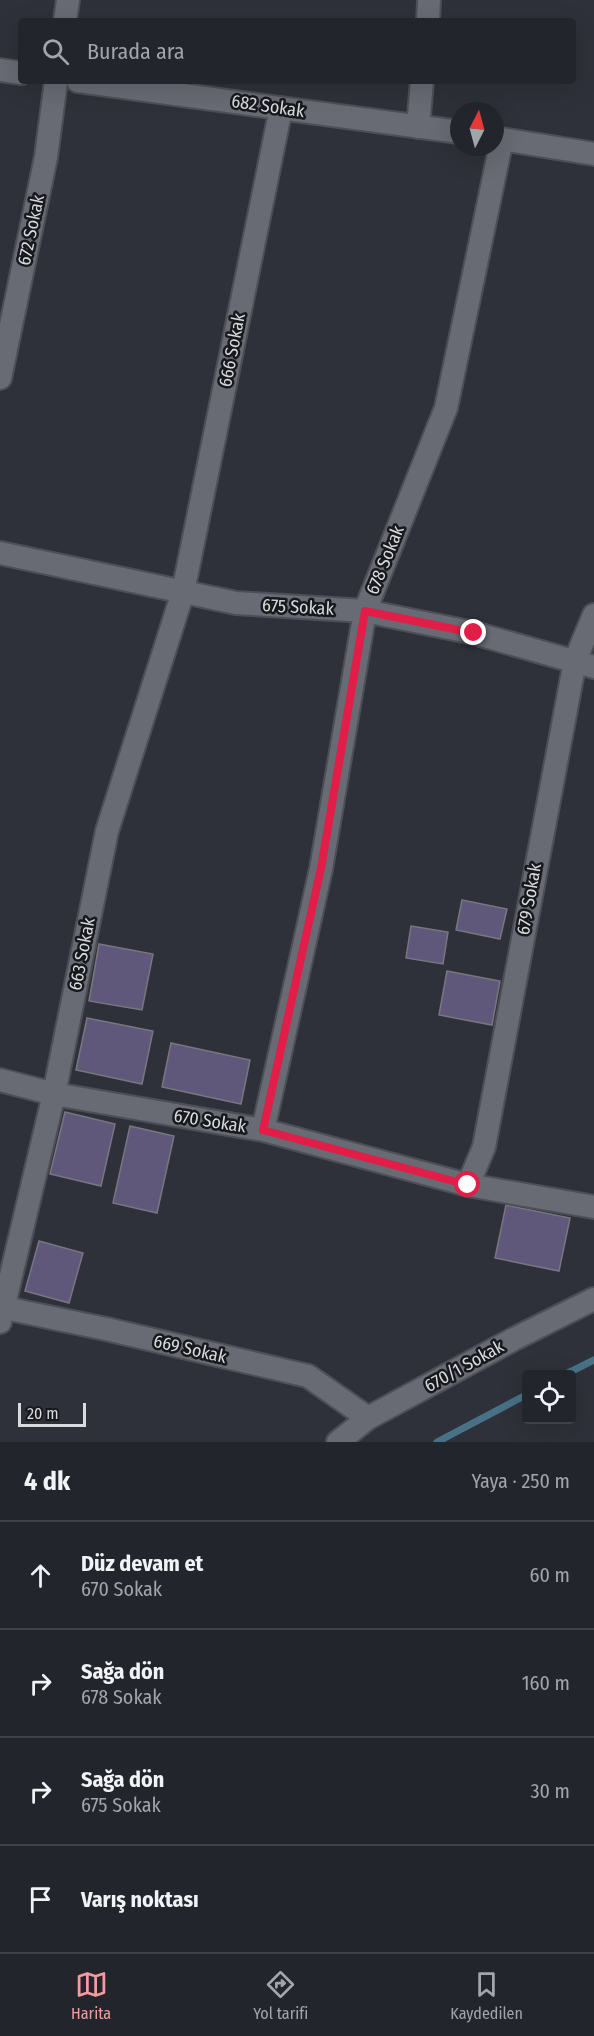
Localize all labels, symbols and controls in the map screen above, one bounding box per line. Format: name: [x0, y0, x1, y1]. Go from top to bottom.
search box: [18, 18, 576, 84]
icon: search: [39, 35, 72, 68]
text: Burada ara: [87, 38, 185, 65]
street label: 682 Sokak: [230, 90, 307, 122]
north arrow: [450, 102, 504, 156]
street label: 672 Sokak: [13, 192, 49, 267]
street label: 666 Sokak: [214, 311, 250, 389]
street label: 678 Sokak: [361, 522, 409, 598]
street label: 675 Sokak: [262, 594, 335, 620]
route end: [460, 619, 486, 645]
street label: 679 Sokak: [512, 861, 546, 937]
street label: 663 Sokak: [64, 915, 100, 992]
street label: 670 Sokak: [172, 1104, 248, 1138]
route start: [454, 1171, 480, 1197]
street label: 669 Sokak: [151, 1330, 229, 1368]
street label: 670/1 Sokak: [420, 1335, 508, 1397]
map controls: [522, 1370, 576, 1424]
button: locate: [522, 1370, 576, 1424]
scale bar: [18, 1400, 86, 1428]
text: 20 m: [27, 1404, 58, 1423]
text: 4 dk: [24, 1466, 70, 1497]
text: Yaya · 250 m: [472, 1469, 570, 1493]
text: Düz devam et: [81, 1550, 203, 1577]
icon: ahead: [24, 1559, 57, 1592]
text: 60 m: [530, 1563, 570, 1587]
text: 670 Sokak: [81, 1577, 162, 1601]
text: Sağa dön: [81, 1658, 164, 1685]
icon: right: [24, 1667, 57, 1700]
text: 160 m: [522, 1671, 570, 1695]
text: 678 Sokak: [81, 1685, 162, 1709]
text: Sağa dön: [81, 1766, 164, 1793]
icon: right: [24, 1775, 57, 1808]
text: 30 m: [530, 1779, 570, 1803]
text: 675 Sokak: [81, 1793, 161, 1817]
icon: arrive: [24, 1883, 57, 1916]
text: Varış noktası: [81, 1886, 199, 1913]
tab: Harita: [71, 1968, 111, 2023]
tab: Yol tarifi: [253, 1968, 308, 2023]
tab: Kaydedilen: [450, 1968, 523, 2023]

